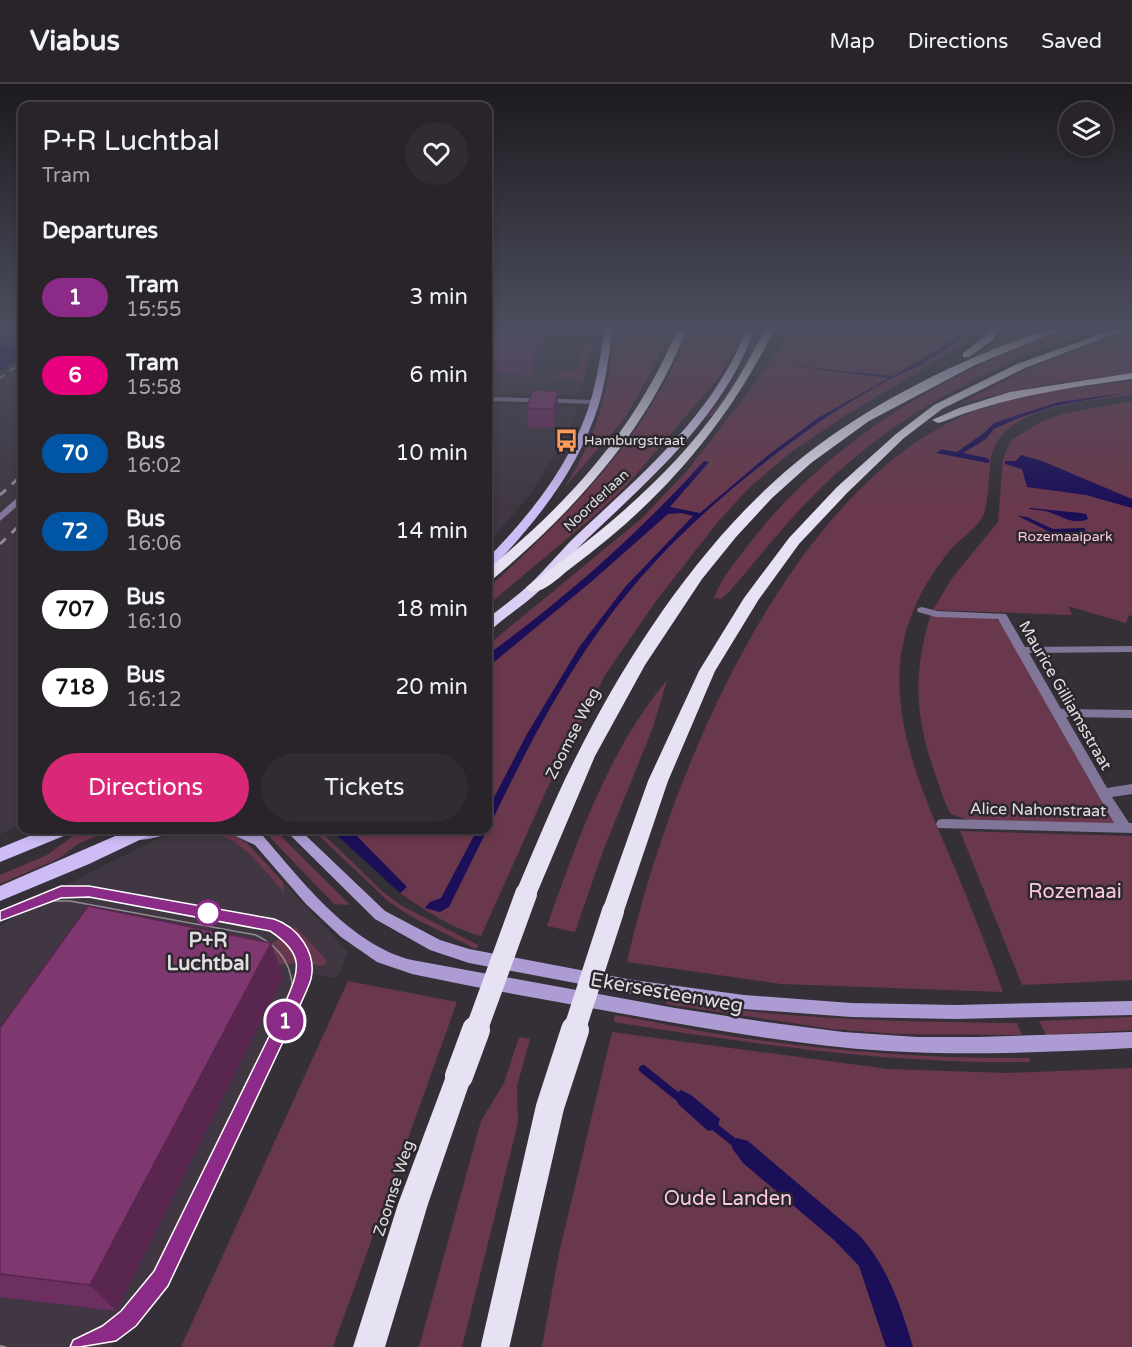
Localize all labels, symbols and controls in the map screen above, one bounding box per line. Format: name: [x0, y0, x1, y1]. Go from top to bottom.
text: Viabus: [30, 24, 120, 58]
text: Map: [829, 29, 875, 54]
text: Directions: [908, 29, 1008, 54]
text: Saved: [1041, 29, 1102, 54]
map controls: [1059, 102, 1113, 156]
button: layers: [1059, 102, 1113, 156]
button: heart: [405, 122, 468, 185]
text: P+R Luchtbal: [42, 124, 220, 158]
text: Tram: [42, 164, 90, 188]
text: Departures: [42, 218, 158, 244]
text: Tram: [126, 272, 179, 298]
text: 3 min: [409, 284, 468, 310]
text: 1: [68, 285, 82, 310]
text: 15:55: [126, 298, 181, 322]
text: Tram: [126, 350, 179, 376]
text: 6 min: [409, 362, 468, 388]
text: 6: [68, 363, 82, 388]
text: 15:58: [126, 376, 181, 400]
bus stop icon: Hamburgstraat: [553, 427, 579, 453]
text: Bus: [126, 428, 165, 454]
place label: Hamburgstraat: [584, 432, 686, 449]
text: 10 min: [396, 440, 468, 466]
text: 70: [62, 441, 88, 466]
text: 16:02: [126, 454, 181, 478]
street label: Noorderlaan: [560, 466, 633, 535]
text: Bus: [126, 506, 165, 532]
text: 14 min: [396, 518, 468, 544]
text: 72: [62, 519, 88, 544]
park label: Rozemaaipark: [1017, 528, 1113, 545]
text: 16:06: [126, 532, 181, 556]
text: Bus: [126, 584, 165, 610]
text: 18 min: [396, 596, 468, 622]
text: 707: [55, 597, 95, 622]
text: 16:10: [126, 610, 181, 634]
street label: Maurice Gilliamsstraat: [1014, 617, 1116, 774]
text: Bus: [126, 662, 165, 688]
text: 20 min: [396, 674, 468, 700]
text: 718: [55, 675, 95, 700]
street label: Zoomse Weg: [541, 684, 604, 782]
text: 16:12: [126, 688, 181, 712]
button: Directions: [42, 753, 249, 822]
button: Tickets: [261, 753, 468, 822]
street label: Alice Nahonstraat: [970, 799, 1106, 821]
park label: Rozemaai: [1028, 880, 1122, 904]
marker: P+R Luchtbal: [195, 900, 221, 926]
place label: P+R Luchtbal: [167, 929, 249, 976]
street label: Ekersesteenweg: [589, 968, 745, 1018]
line badge: 1: [266, 1002, 304, 1040]
text: 1: [278, 1009, 292, 1034]
street label: Zoomse Weg: [369, 1138, 419, 1239]
park label: Oude Landen: [664, 1187, 792, 1211]

